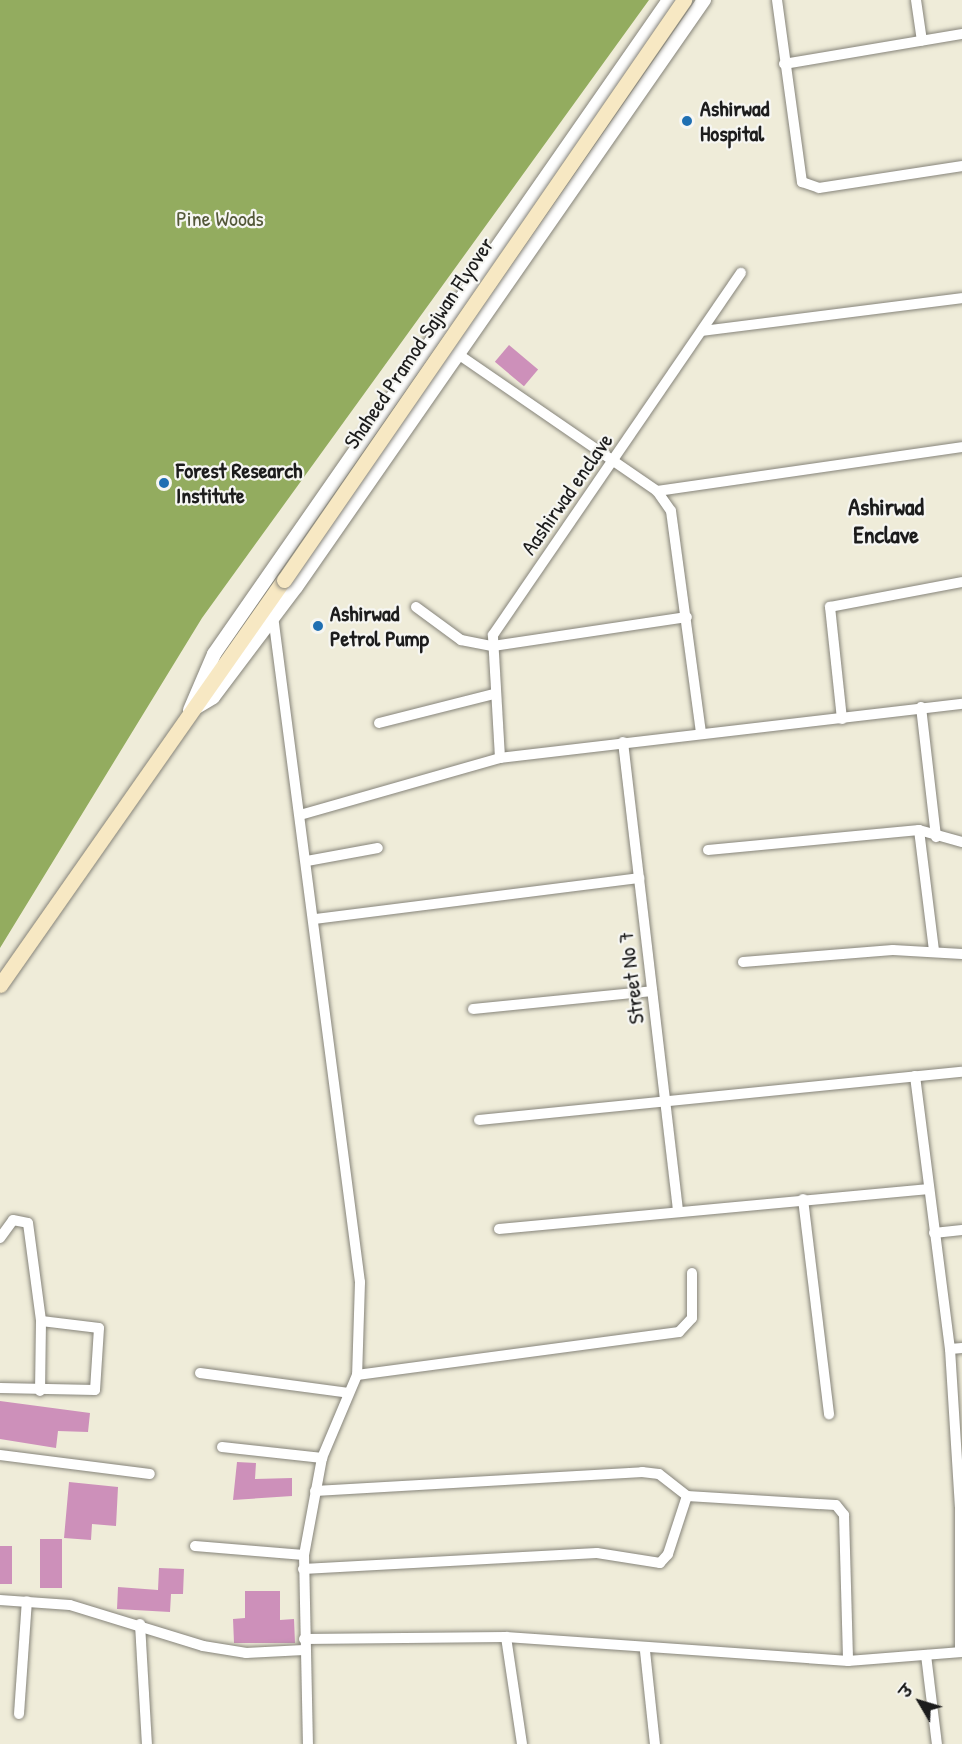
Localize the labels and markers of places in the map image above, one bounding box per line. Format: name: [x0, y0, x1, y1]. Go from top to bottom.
place label: Ashirwad Hospital: [700, 95, 769, 146]
marker: Ashirwad Hospital: [678, 112, 696, 130]
place label: Forest Research Institute: [176, 457, 302, 508]
marker: Forest Research Institute: [157, 476, 171, 490]
place label: Ashirwad Petrol Pump: [330, 600, 429, 652]
marker: Ashirwad Petrol Pump: [311, 619, 325, 633]

